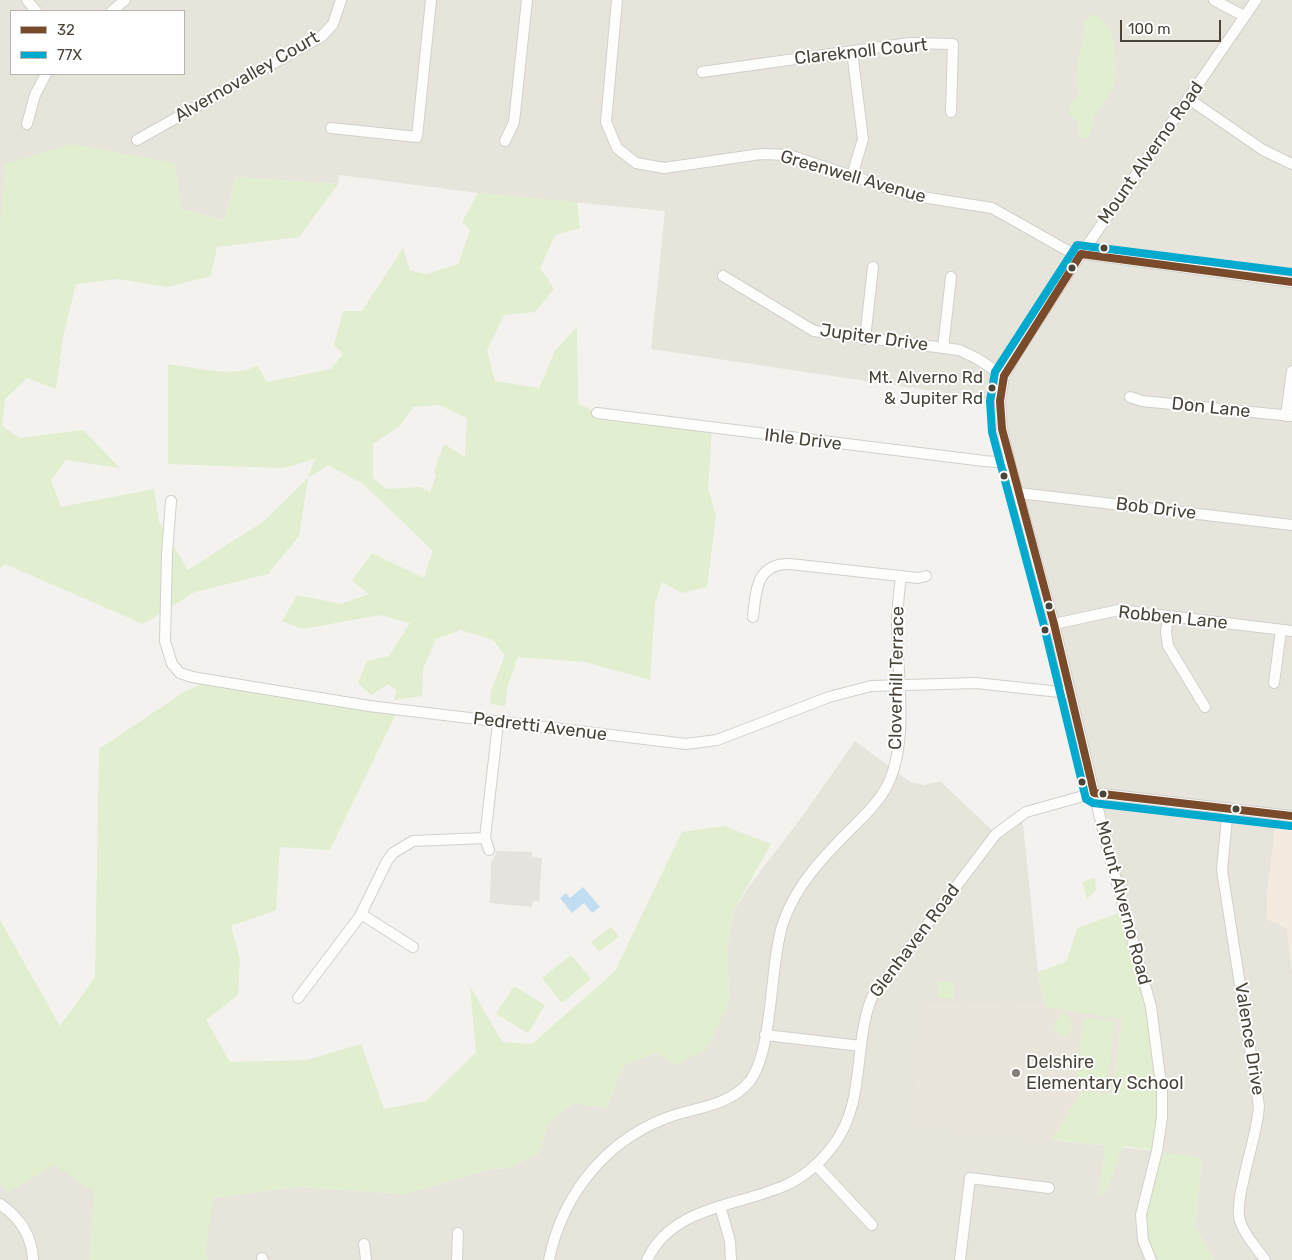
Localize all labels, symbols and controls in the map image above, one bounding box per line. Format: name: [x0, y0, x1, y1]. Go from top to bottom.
legend: [10, 10, 185, 75]
scale bar: [1122, 10, 1223, 42]
text: 100 m: [1128, 20, 1170, 38]
text: 32: [57, 21, 75, 39]
street label: Alvernovalley Court: [171, 27, 323, 127]
street label: Clareknoll Court: [793, 34, 929, 70]
text: 77X: [57, 46, 82, 64]
street label: Mount Alverno Road: [1094, 78, 1208, 228]
street label: Greenwell Avenue: [778, 146, 928, 208]
unlabelled marker: [1099, 243, 1109, 253]
unlabelled marker: [1067, 263, 1077, 273]
street label: Jupiter Drive: [819, 320, 929, 356]
place label: Mt. Alverno Rd & Jupiter Rd: [868, 368, 983, 408]
marker: Mt. Alverno Rd & Jupiter Rd: [987, 383, 997, 393]
street label: Don Lane: [1171, 393, 1251, 423]
street label: Ihle Drive: [763, 425, 843, 455]
unlabelled marker: [999, 471, 1009, 481]
street label: Bob Drive: [1115, 493, 1197, 525]
unlabelled marker: [1044, 601, 1054, 611]
street label: Robben Lane: [1117, 602, 1229, 634]
street label: Cloverhill Terrace: [885, 606, 909, 750]
unlabelled marker: [1040, 625, 1050, 635]
street label: Pedretti Avenue: [472, 708, 608, 746]
unlabelled marker: [1077, 777, 1087, 787]
unlabelled marker: [1098, 789, 1108, 799]
unlabelled marker: [1231, 804, 1241, 814]
street label: Mount Alverno Road: [1091, 819, 1155, 987]
street label: Glenhaven Road: [865, 880, 965, 1002]
street label: Valence Drive: [1229, 981, 1269, 1097]
place label: Delshire Elementary School: [1026, 1052, 1184, 1094]
marker: Delshire Elementary School: [1010, 1067, 1022, 1079]

